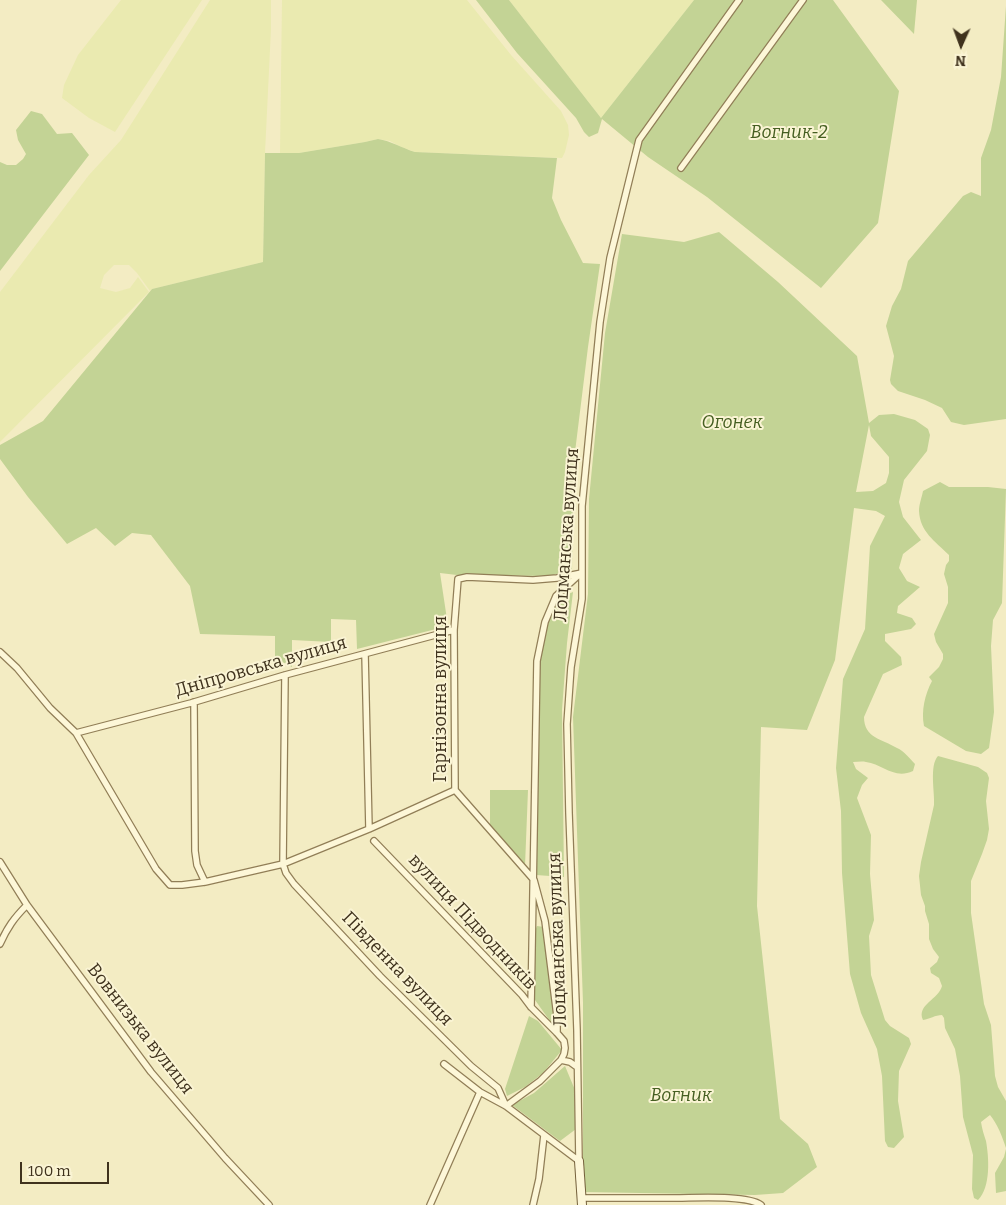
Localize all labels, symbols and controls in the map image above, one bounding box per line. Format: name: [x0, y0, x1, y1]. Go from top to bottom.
north arrow: [936, 20, 986, 70]
text: N: [955, 52, 966, 69]
park label: Вогник-2: [750, 122, 828, 144]
park label: Огонек: [701, 412, 763, 434]
street label: Лоцманська вулиця: [550, 447, 584, 623]
street label: Гарнізонна вулиця: [430, 616, 452, 782]
street label: Дніпровська вулиця: [173, 632, 349, 702]
street label: вулиця Підводників: [403, 850, 541, 994]
street label: Лоцманська вулиця: [544, 852, 572, 1028]
street label: Південна вулиця: [337, 907, 457, 1031]
street label: Вовнизька вулиця: [82, 959, 198, 1099]
park label: Вогник: [650, 1085, 712, 1107]
scale bar: [22, 1152, 111, 1184]
text: 100 m: [28, 1162, 71, 1180]

